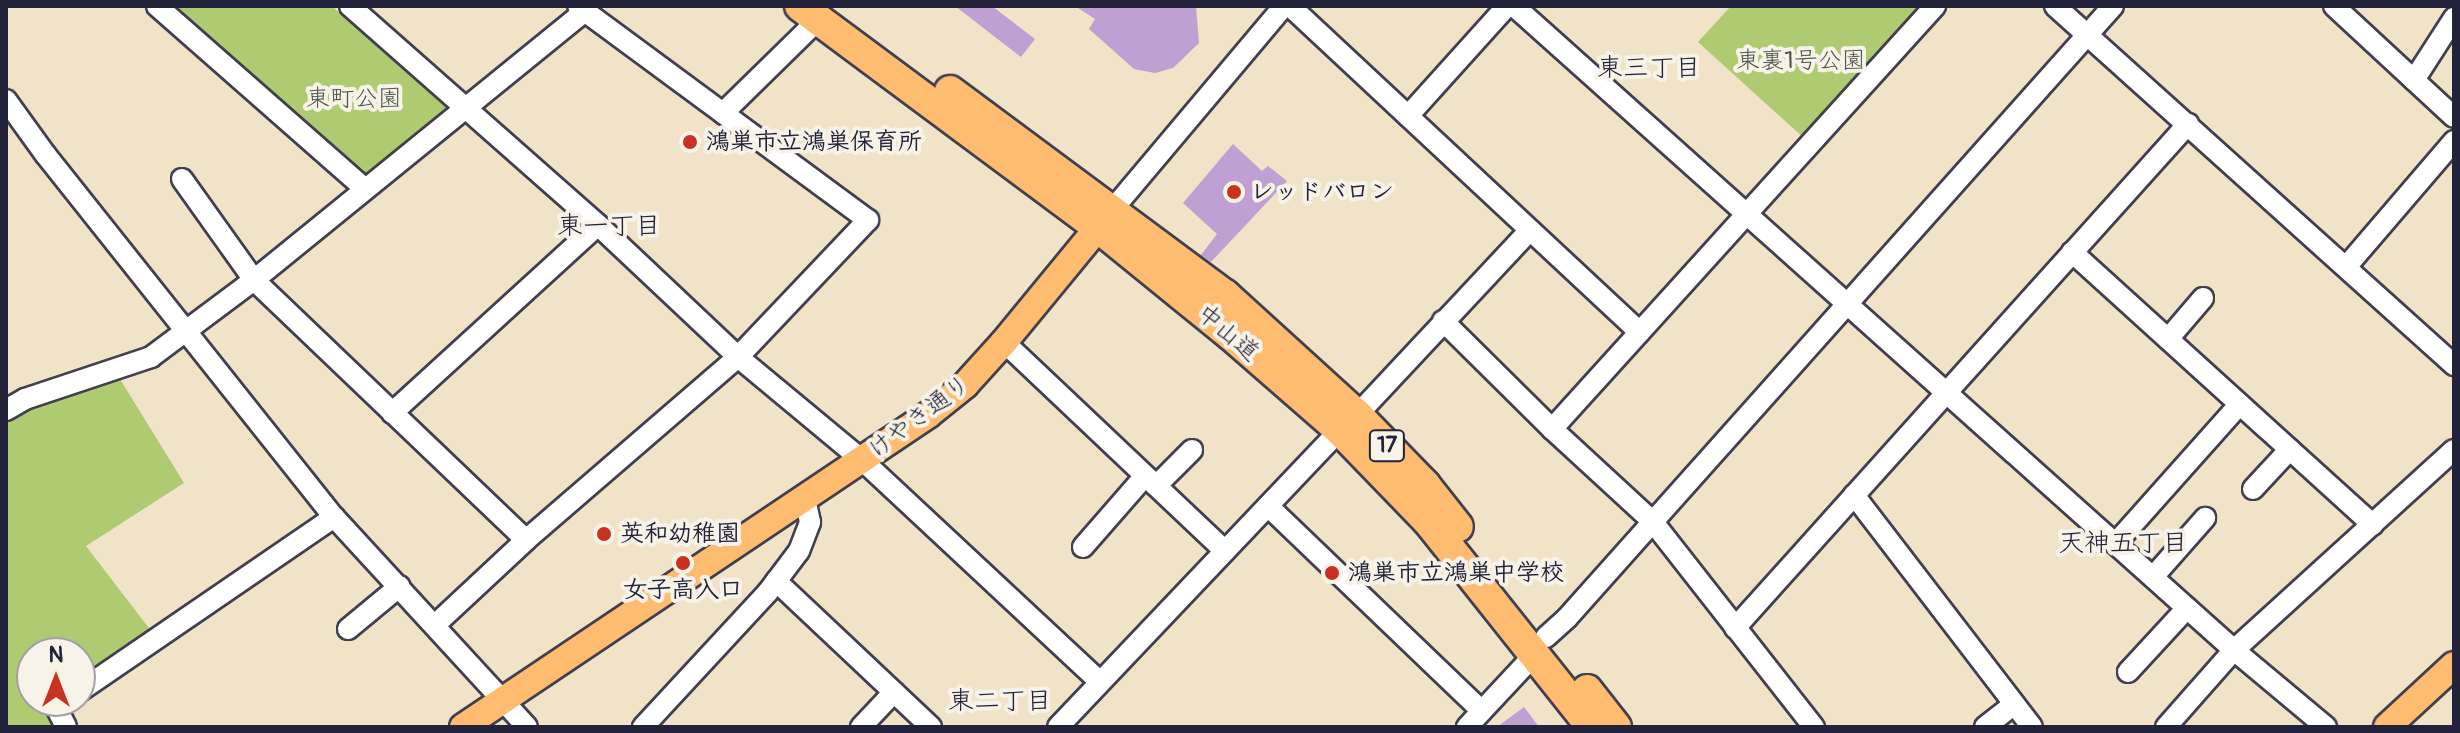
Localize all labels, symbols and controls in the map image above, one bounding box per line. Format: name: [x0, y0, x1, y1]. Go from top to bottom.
park label: 東裏1号公園: [1736, 47, 1866, 75]
district label: 東三丁目: [1597, 53, 1701, 85]
park label: 東町公園: [306, 85, 402, 113]
place label: 鴻巣市立鴻巣保育所: [706, 128, 922, 156]
marker: 鴻巣市立鴻巣保育所: [681, 133, 699, 151]
place label: レッドバロン: [1250, 178, 1394, 206]
marker: レッドバロン: [1225, 183, 1243, 201]
district label: 東一丁目: [557, 211, 661, 243]
street label: 中山道: [1191, 299, 1265, 367]
street label: けやき通り: [862, 369, 976, 465]
road number: 17: [1367, 428, 1407, 464]
place label: 英和幼稚園: [620, 520, 740, 548]
marker: 英和幼稚園: [595, 525, 613, 543]
district label: 天神五丁目: [2058, 528, 2188, 560]
marker: 女子高入口: [674, 554, 692, 572]
place label: 鴻巣市立鴻巣中学校: [1348, 559, 1564, 587]
marker: 鴻巣市立鴻巣中学校: [1323, 564, 1341, 582]
place label: 女子高入口: [623, 576, 743, 604]
north arrow: [16, 637, 96, 717]
text: N: [49, 641, 63, 669]
district label: 東二丁目: [948, 686, 1052, 718]

